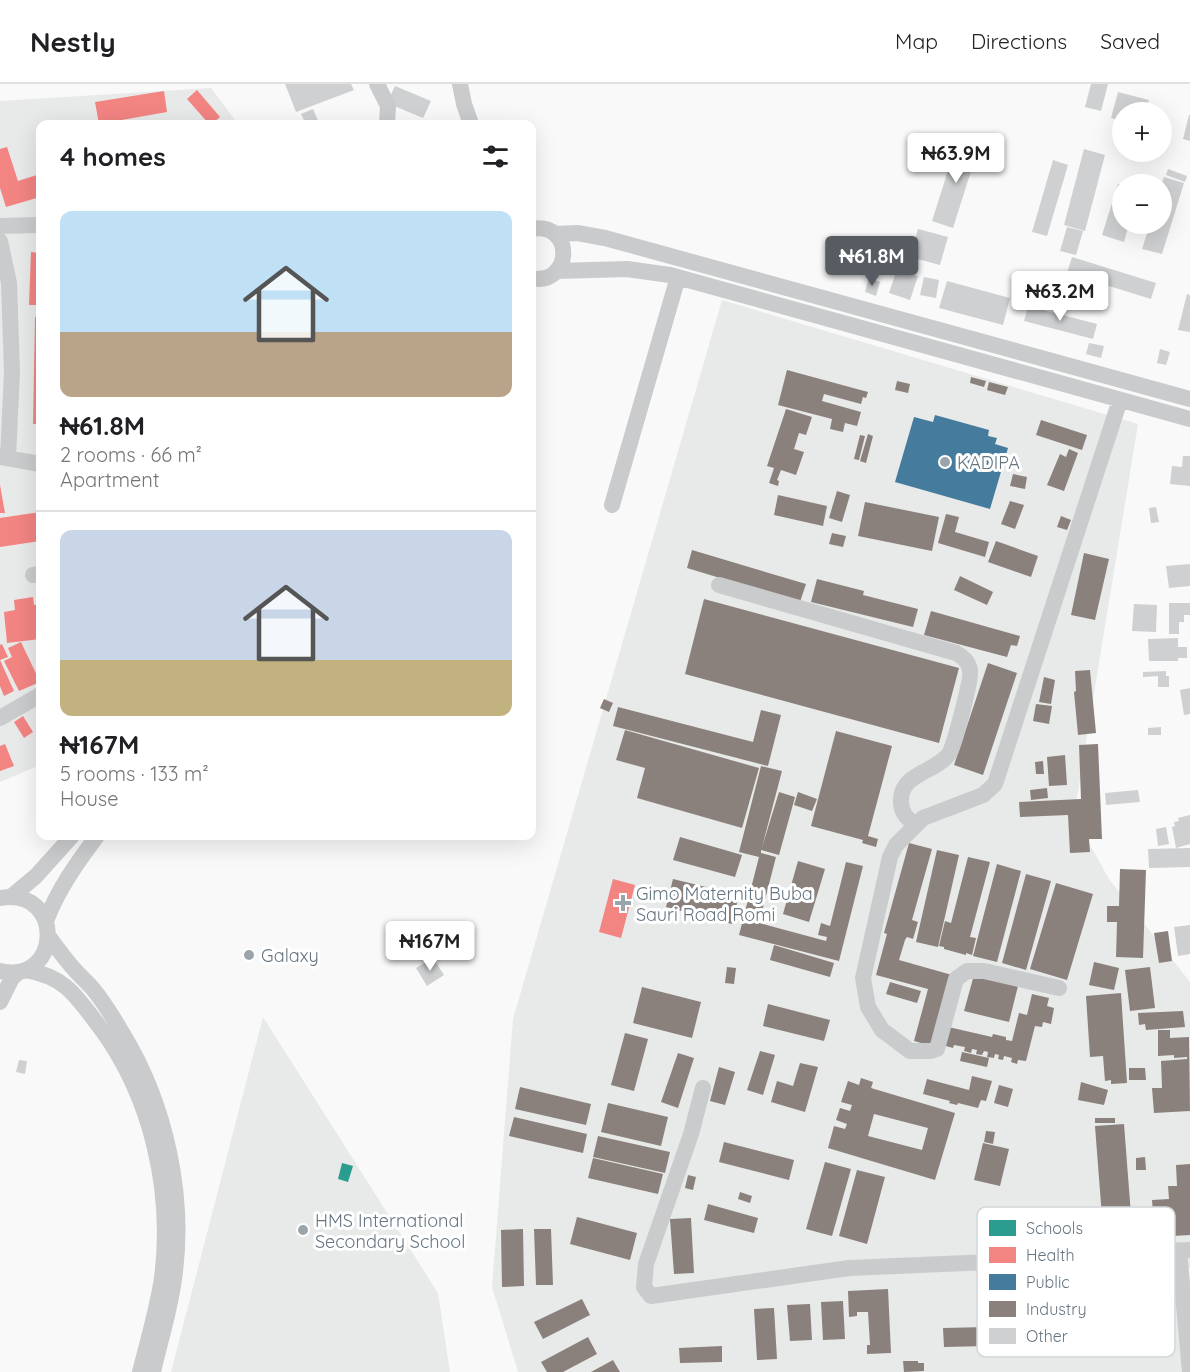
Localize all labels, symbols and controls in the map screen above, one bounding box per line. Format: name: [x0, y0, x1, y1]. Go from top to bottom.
text: Nestly: [30, 24, 116, 59]
text: Map: [895, 28, 938, 54]
text: Directions: [971, 28, 1067, 54]
text: Saved: [1100, 28, 1160, 54]
map controls: [1112, 102, 1172, 234]
button: +: [1112, 102, 1172, 162]
pin: ₦63.9M: [907, 133, 1005, 184]
text: 4 homes: [60, 140, 166, 173]
icon: filters: [479, 140, 512, 173]
text: ₦63.9M: [921, 140, 991, 165]
button: −: [1112, 174, 1172, 234]
pin: ₦61.8M: [823, 236, 921, 287]
text: ₦61.8M: [839, 243, 905, 268]
icon: home: [232, 250, 340, 358]
pin: ₦63.2M: [1011, 271, 1109, 322]
text: ₦63.2M: [1025, 278, 1095, 303]
text: ₦61.8M: [60, 409, 145, 442]
text: 2 rooms · 66 m²: [60, 442, 202, 467]
place label: KADIPA: [957, 451, 1020, 474]
marker: KADIPA: [938, 455, 952, 469]
text: Apartment: [60, 467, 160, 492]
icon: home: [232, 569, 340, 677]
text: ₦167M: [60, 728, 139, 761]
text: 5 rooms · 133 m²: [60, 761, 209, 786]
text: House: [60, 786, 119, 811]
place label: Gimo Maternity Buba Sauri Road Romi: [636, 882, 813, 926]
marker: Gimo Maternity Buba Sauri Road Romi: [614, 894, 632, 912]
pin: ₦167M: [388, 921, 472, 972]
text: ₦167M: [400, 928, 460, 953]
place label: Galaxy: [261, 944, 319, 967]
marker: Galaxy: [242, 948, 256, 962]
legend: [977, 1207, 1175, 1357]
place label: HMS International Secondary School: [315, 1209, 465, 1253]
text: Schools: [1026, 1218, 1083, 1238]
marker: HMS International Secondary School: [296, 1223, 310, 1237]
text: Health: [1026, 1245, 1074, 1265]
text: Public: [1026, 1272, 1070, 1292]
text: Industry: [1026, 1299, 1086, 1319]
text: Other: [1026, 1326, 1068, 1346]

